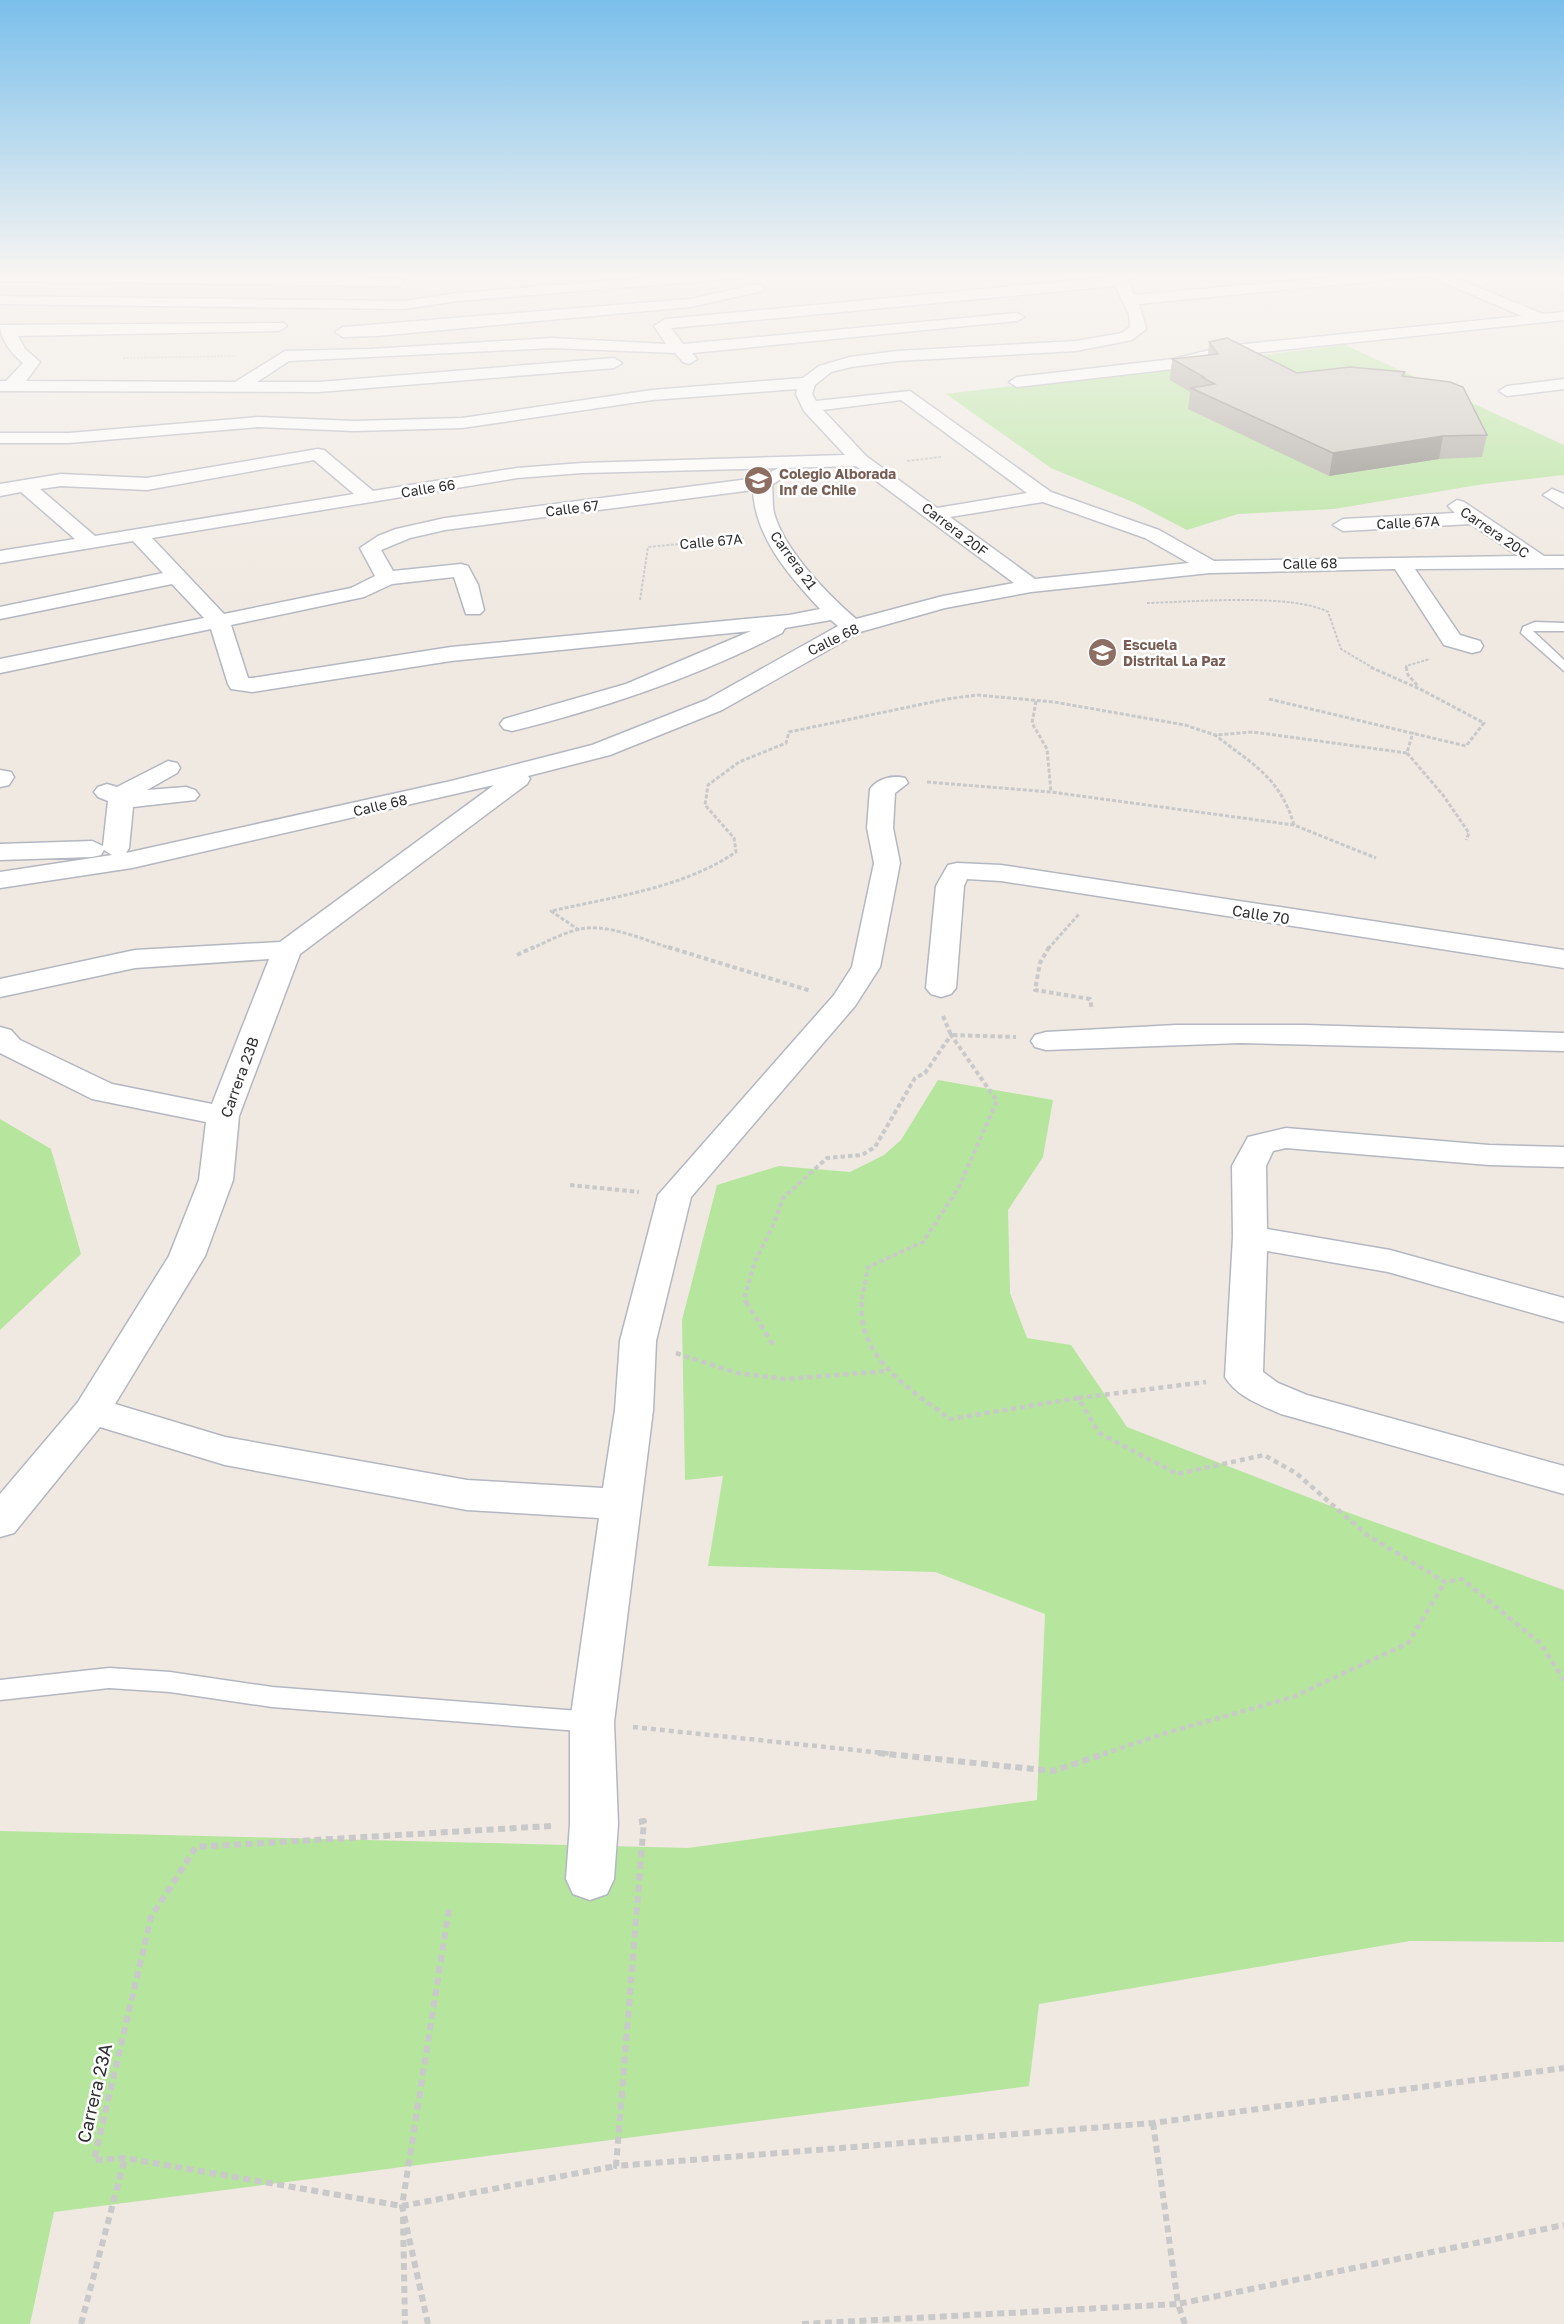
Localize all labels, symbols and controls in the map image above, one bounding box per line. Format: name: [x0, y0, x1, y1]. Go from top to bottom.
school or university icon: Colegio Alborada Inf de Chile: [742, 465, 774, 497]
place label: Colegio Alborada Inf de Chile: [779, 465, 896, 498]
street label: Calle 66: [400, 475, 456, 501]
street label: Calle 67: [544, 496, 600, 520]
street label: Carrera 20F: [919, 499, 991, 559]
street label: Carrera 20C: [1457, 503, 1533, 561]
street label: Calle 67A: [1376, 512, 1441, 532]
street label: Carrera 21: [767, 528, 821, 593]
street label: Calle 67A: [679, 530, 744, 552]
street label: Calle 68: [1282, 554, 1338, 572]
street label: Calle 68: [805, 619, 861, 659]
school or university icon: Escuela Distrital La Paz: [1086, 636, 1118, 668]
place label: Escuela Distrital La Paz: [1123, 636, 1226, 669]
street label: Calle 68: [351, 791, 409, 819]
street label: Calle 70: [1231, 901, 1291, 927]
street label: Carrera 23B: [216, 1034, 262, 1120]
street label: Carrera 23A: [72, 2041, 116, 2145]

